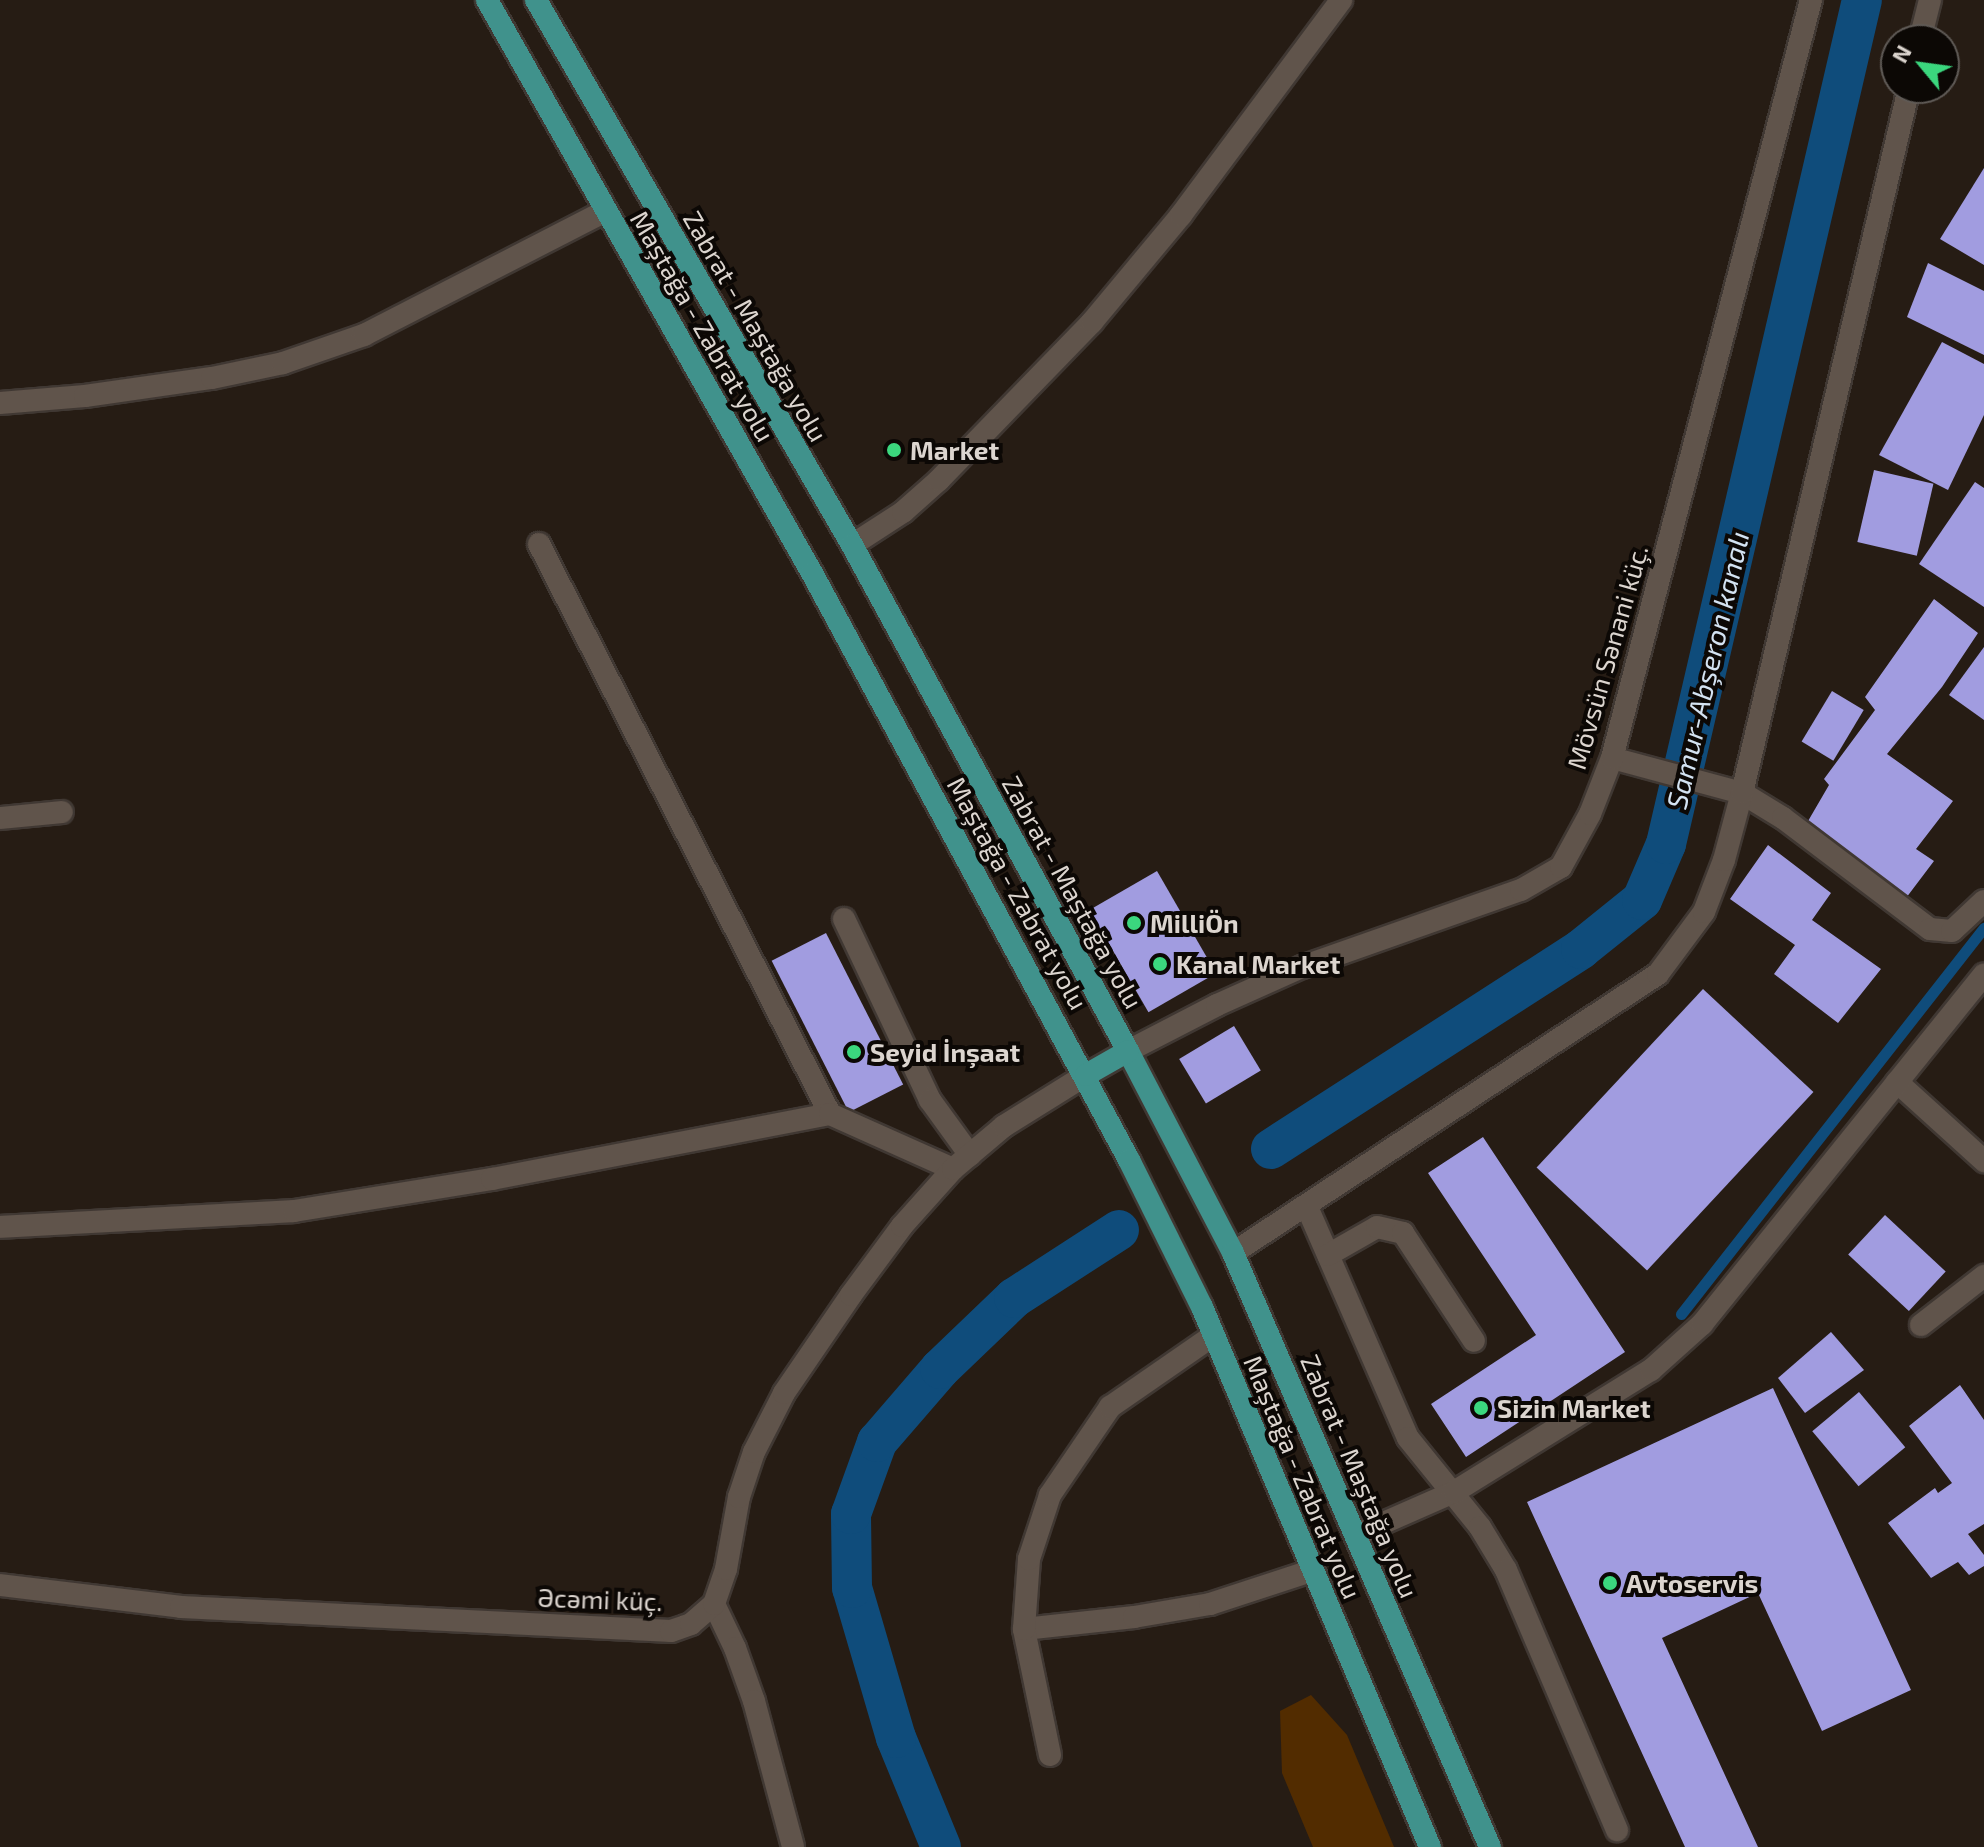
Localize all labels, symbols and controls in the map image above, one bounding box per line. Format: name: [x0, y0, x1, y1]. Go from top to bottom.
north arrow: [1880, 24, 1960, 104]
text: N: [1886, 40, 1916, 67]
street label: Maştağa - Zabrat yolu: [624, 205, 782, 447]
street label: Zabrat - Maştağa yolu: [677, 205, 835, 447]
place label: Market: [910, 434, 999, 466]
marker: Market: [885, 441, 903, 459]
water label: Samur-Abşeron kanalı: [1659, 528, 1755, 812]
street label: Mövsün Sənani küç.: [1560, 541, 1654, 773]
street label: Zabrat - Maştağa yolu: [996, 770, 1150, 1014]
street label: Maştağa - Zabrat yolu: [941, 771, 1095, 1015]
place label: MilliÖn: [1150, 907, 1239, 939]
marker: MilliÖn: [1125, 914, 1143, 932]
place label: Kanal Market: [1176, 948, 1341, 980]
marker: Kanal Market: [1151, 955, 1169, 973]
place label: Seyid İnşaat: [870, 1036, 1020, 1068]
marker: Seyid İnşaat: [845, 1043, 863, 1061]
street label: Zabrat - Maştağa yolu: [1295, 1350, 1425, 1602]
street label: Maştağa - Zabrat yolu: [1238, 1351, 1368, 1603]
place label: Sizin Market: [1497, 1392, 1651, 1424]
marker: Sizin Market: [1472, 1399, 1490, 1417]
place label: Avtoservis: [1626, 1567, 1758, 1599]
marker: Avtoservis: [1601, 1574, 1619, 1592]
street label: Əcəmi küç.: [537, 1581, 663, 1617]

